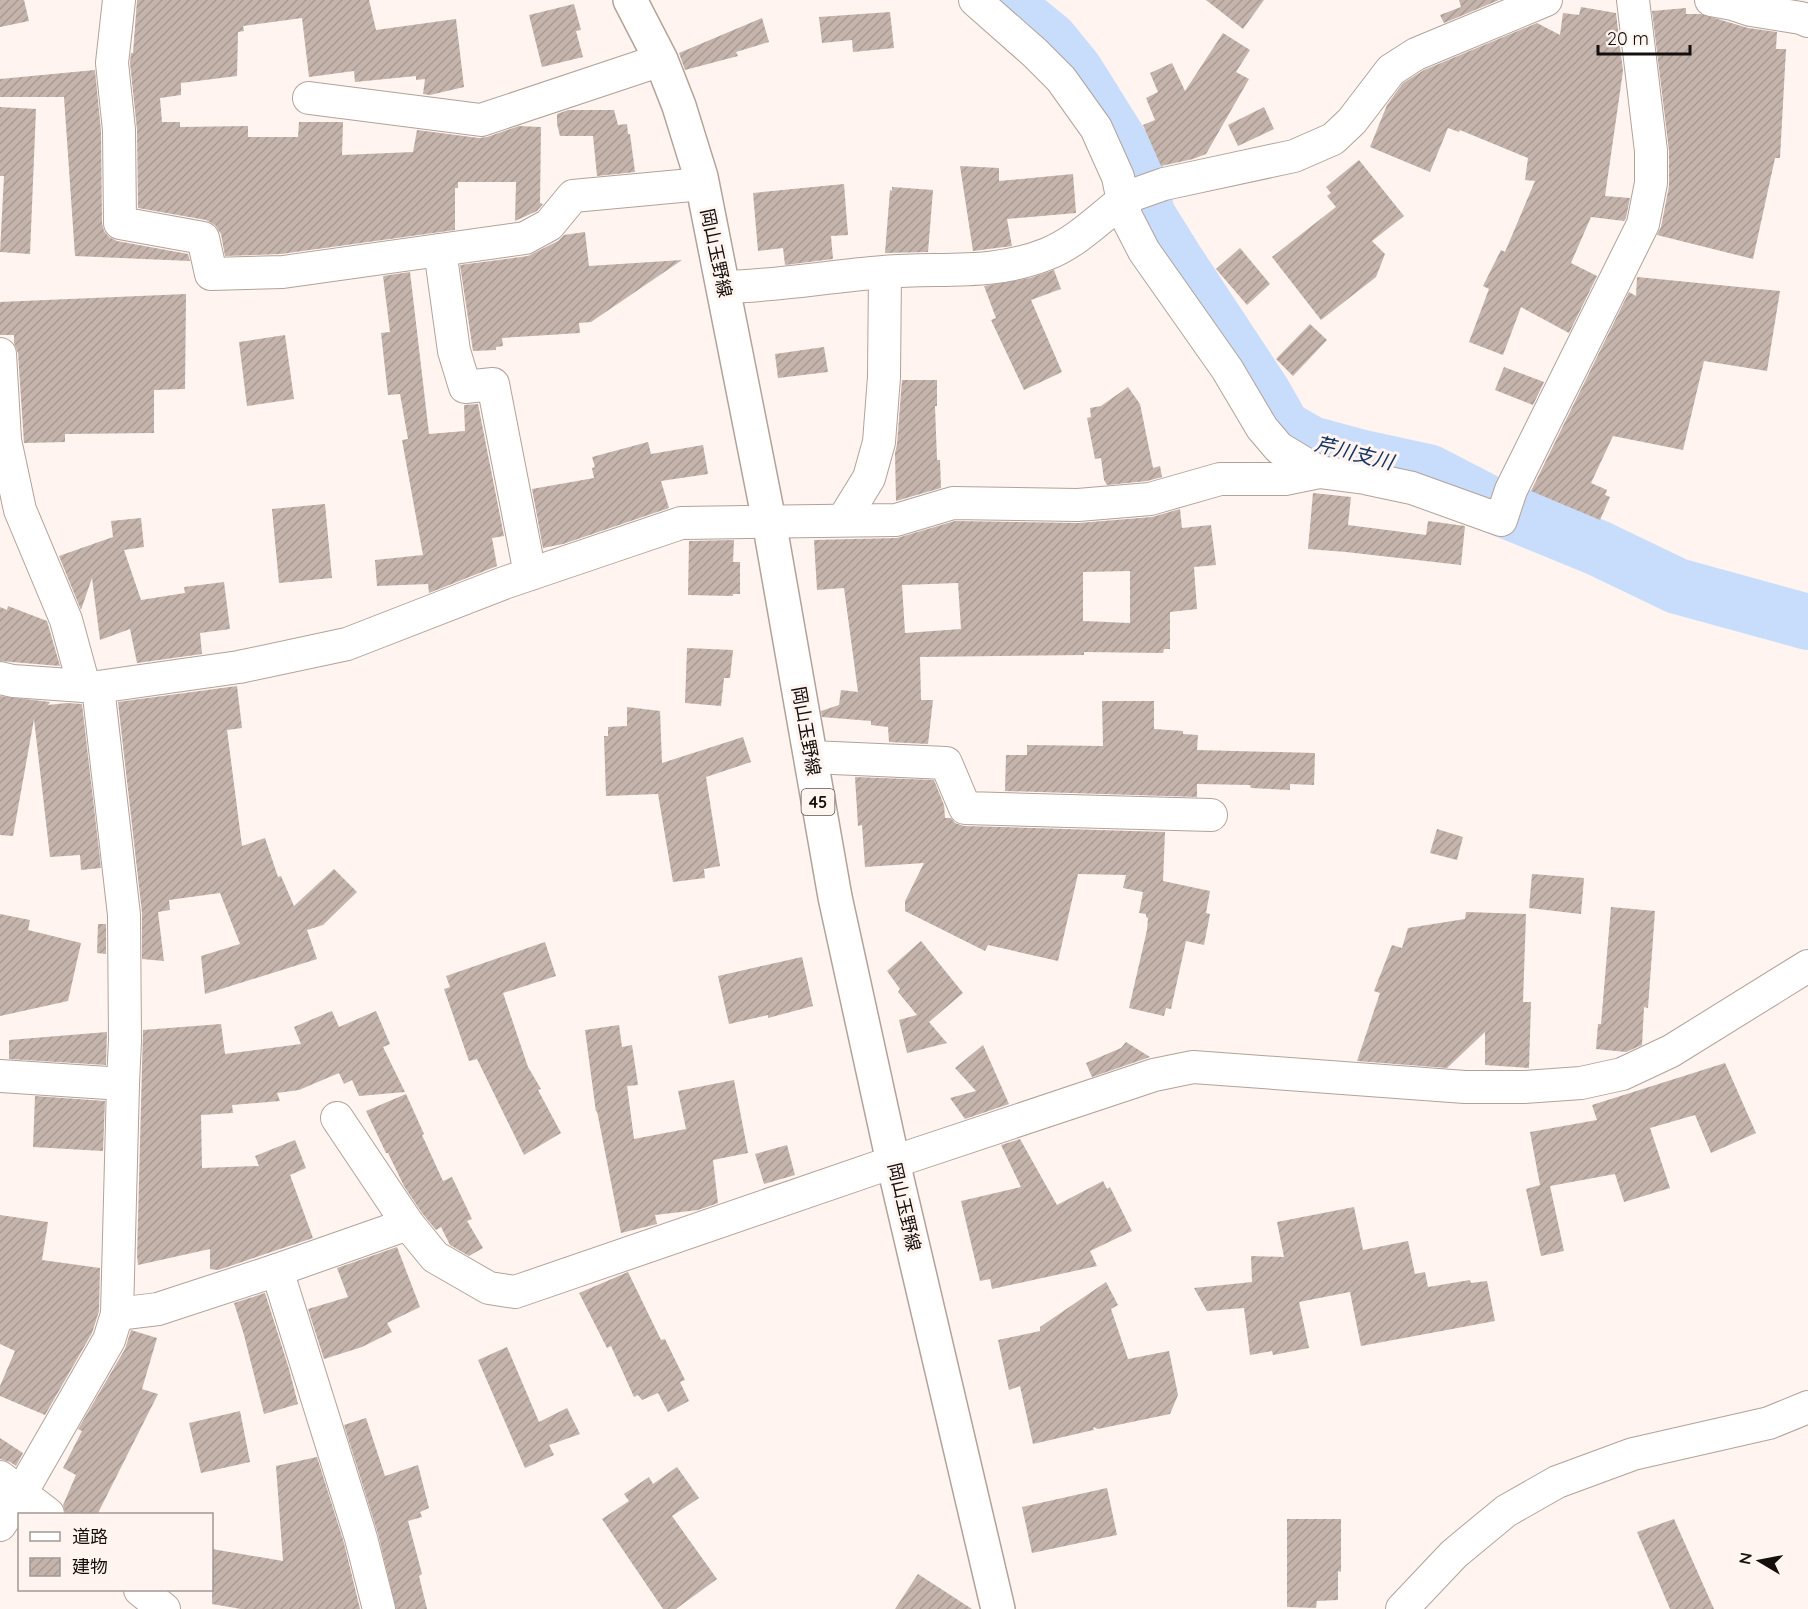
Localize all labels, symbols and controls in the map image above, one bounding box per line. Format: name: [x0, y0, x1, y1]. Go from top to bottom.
scale bar: [1598, 18, 1690, 56]
text: 20 m: [1607, 27, 1649, 50]
street label: 岡山玉野線: [696, 206, 737, 299]
water label: 芹川支川: [1312, 431, 1398, 475]
street label: 岡山玉野線: [787, 685, 826, 777]
road number: 45: [802, 789, 834, 815]
street label: 岡山玉野線: [883, 1160, 926, 1253]
legend: [18, 1513, 213, 1591]
text: 道路: [72, 1525, 108, 1548]
north arrow: [1730, 1531, 1790, 1591]
text: N: [1734, 1551, 1756, 1566]
text: 建物: [72, 1555, 108, 1578]

